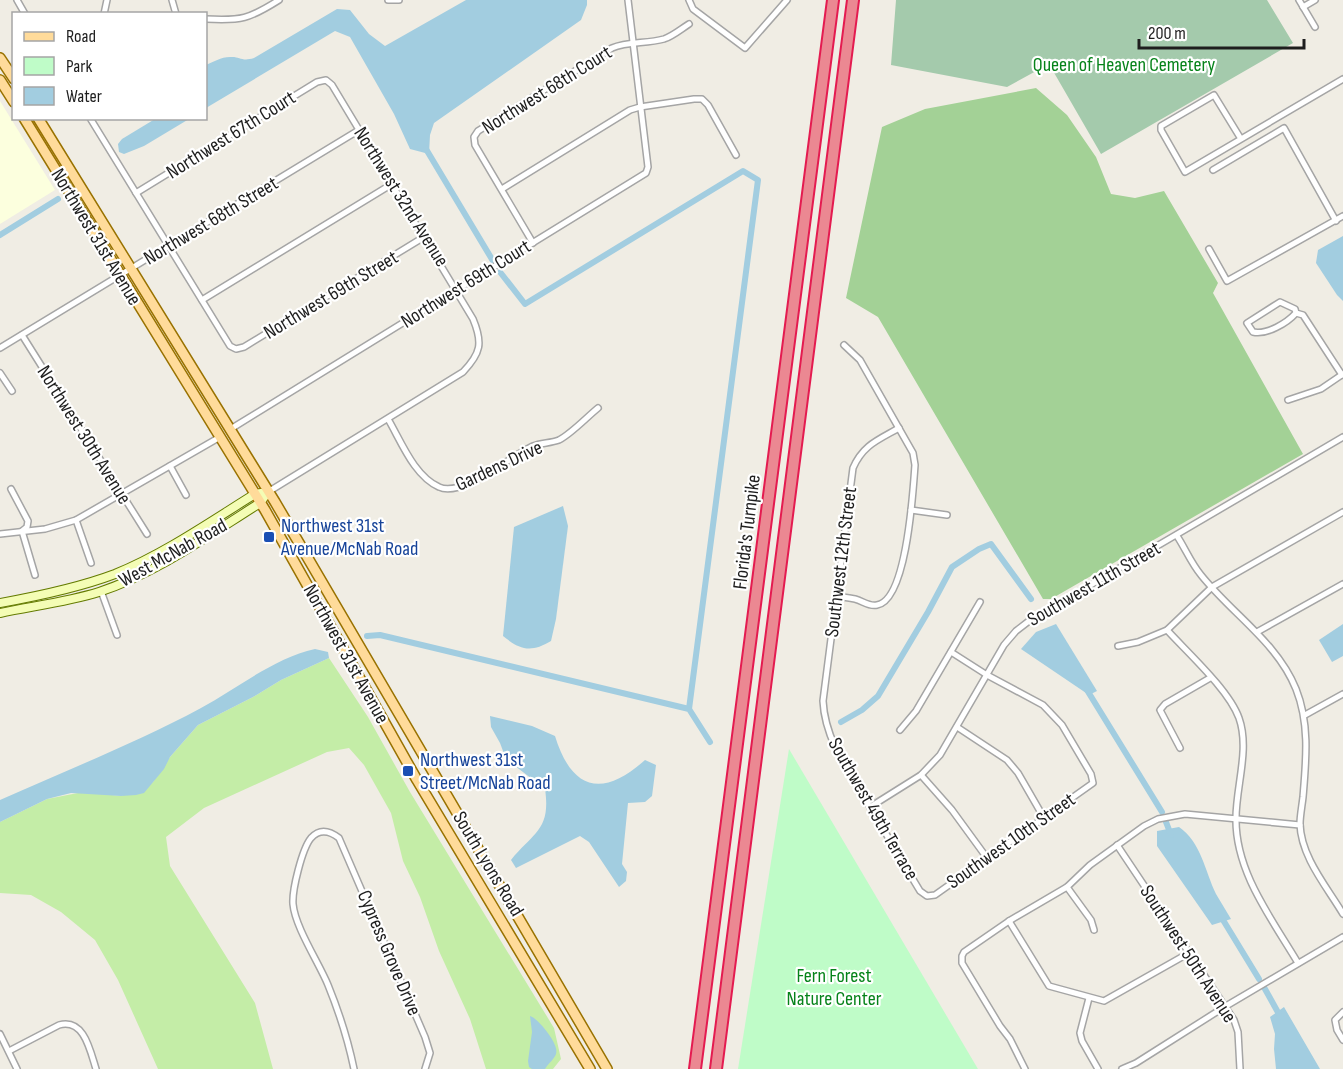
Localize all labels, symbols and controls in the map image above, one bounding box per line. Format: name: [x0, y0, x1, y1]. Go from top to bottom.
legend: [12, 12, 207, 120]
scale bar: [1139, 12, 1304, 50]
text: 200 m: [1148, 23, 1186, 44]
text: Road: [66, 26, 96, 47]
street label: Northwest 68th Court: [478, 41, 616, 139]
park label: Queen of Heaven Cemetery: [1033, 53, 1215, 77]
text: Park: [66, 56, 92, 77]
text: Water: [66, 86, 102, 107]
street label: Northwest 67th Court: [162, 86, 300, 184]
street label: Northwest 32nd Avenue: [348, 123, 454, 271]
street label: Northwest 31st Avenue: [46, 164, 146, 310]
street label: Northwest 68th Street: [140, 171, 282, 271]
street label: Northwest 69th Court: [397, 234, 535, 334]
street label: Northwest 69th Street: [259, 245, 403, 345]
street label: Northwest 30th Avenue: [32, 361, 136, 509]
street label: Gardens Drive: [452, 435, 546, 497]
street label: Florida's Turnpike: [728, 473, 766, 591]
street label: Southwest 12th Street: [820, 486, 862, 638]
street label: West McNab Road: [115, 513, 231, 593]
place label: Northwest 31st Avenue/McNab Road: [280, 514, 418, 561]
marker: Northwest 31st Avenue/McNab Road: [262, 530, 276, 544]
street label: Southwest 11th Street: [1023, 536, 1165, 632]
street label: Northwest 31st Avenue: [298, 580, 394, 728]
street label: Southwest 49th Terrace: [823, 734, 923, 884]
place label: Northwest 31st Street/McNab Road: [420, 748, 551, 795]
marker: Northwest 31st Street/McNab Road: [401, 764, 415, 778]
street label: Southwest 10th Street: [942, 788, 1080, 894]
street label: South Lyons Road: [447, 807, 529, 921]
street label: Southwest 50th Avenue: [1135, 881, 1241, 1027]
street label: Cypress Grove Drive: [352, 887, 426, 1019]
park label: Fern Forest Nature Center: [787, 964, 882, 1011]

